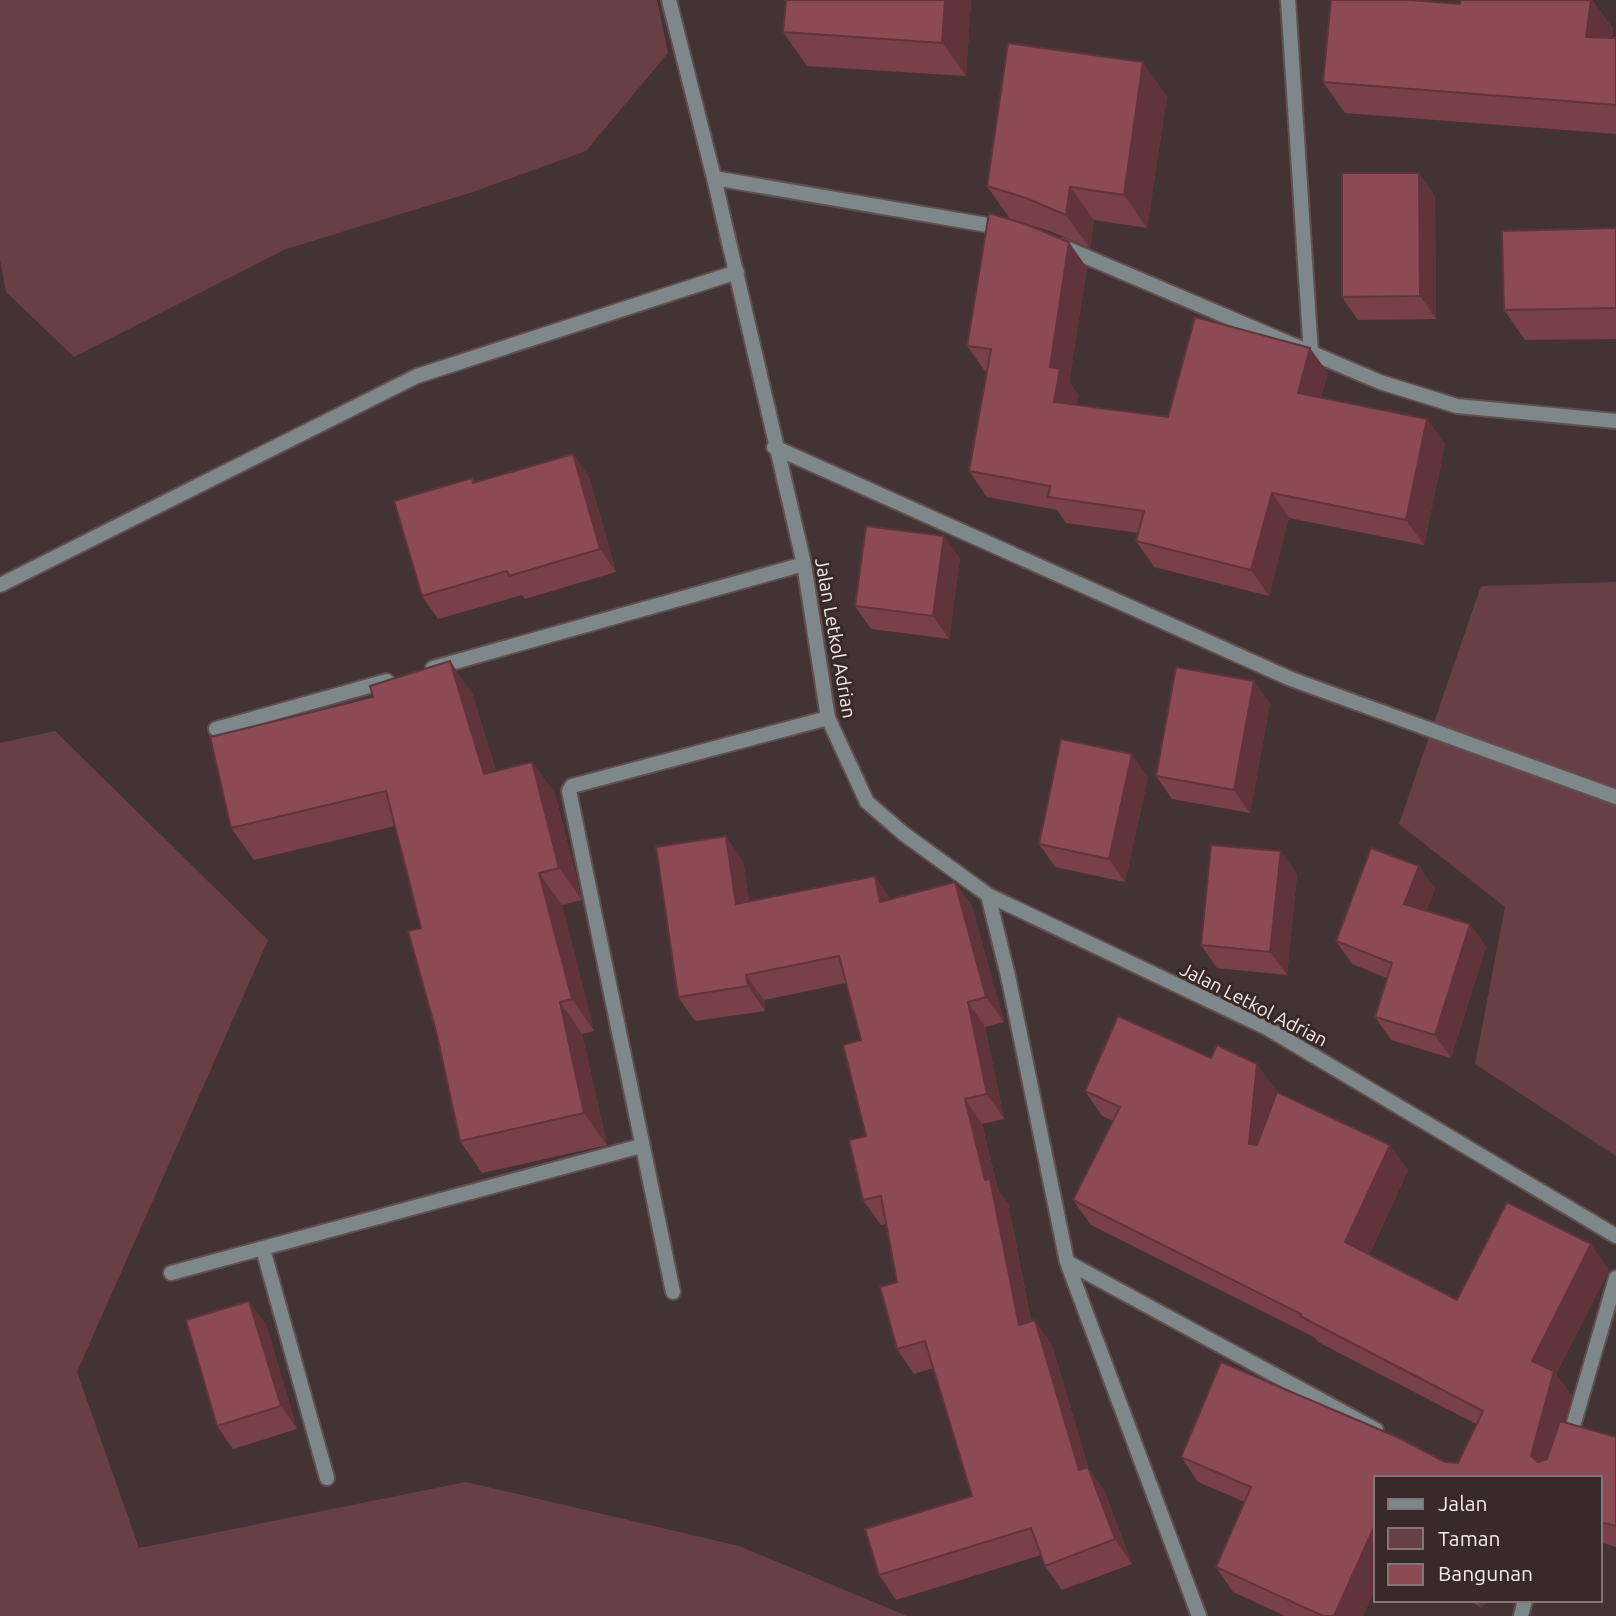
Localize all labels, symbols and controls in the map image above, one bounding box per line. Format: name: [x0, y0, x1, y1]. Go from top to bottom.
street label: Jalan Letkol Adrian: [811, 556, 861, 720]
street label: Jalan Letkol Adrian: [1177, 957, 1331, 1051]
legend: [1374, 1476, 1602, 1602]
text: Jalan: [1438, 1491, 1487, 1515]
text: Taman: [1438, 1526, 1501, 1550]
text: Bangunan: [1438, 1561, 1533, 1585]

